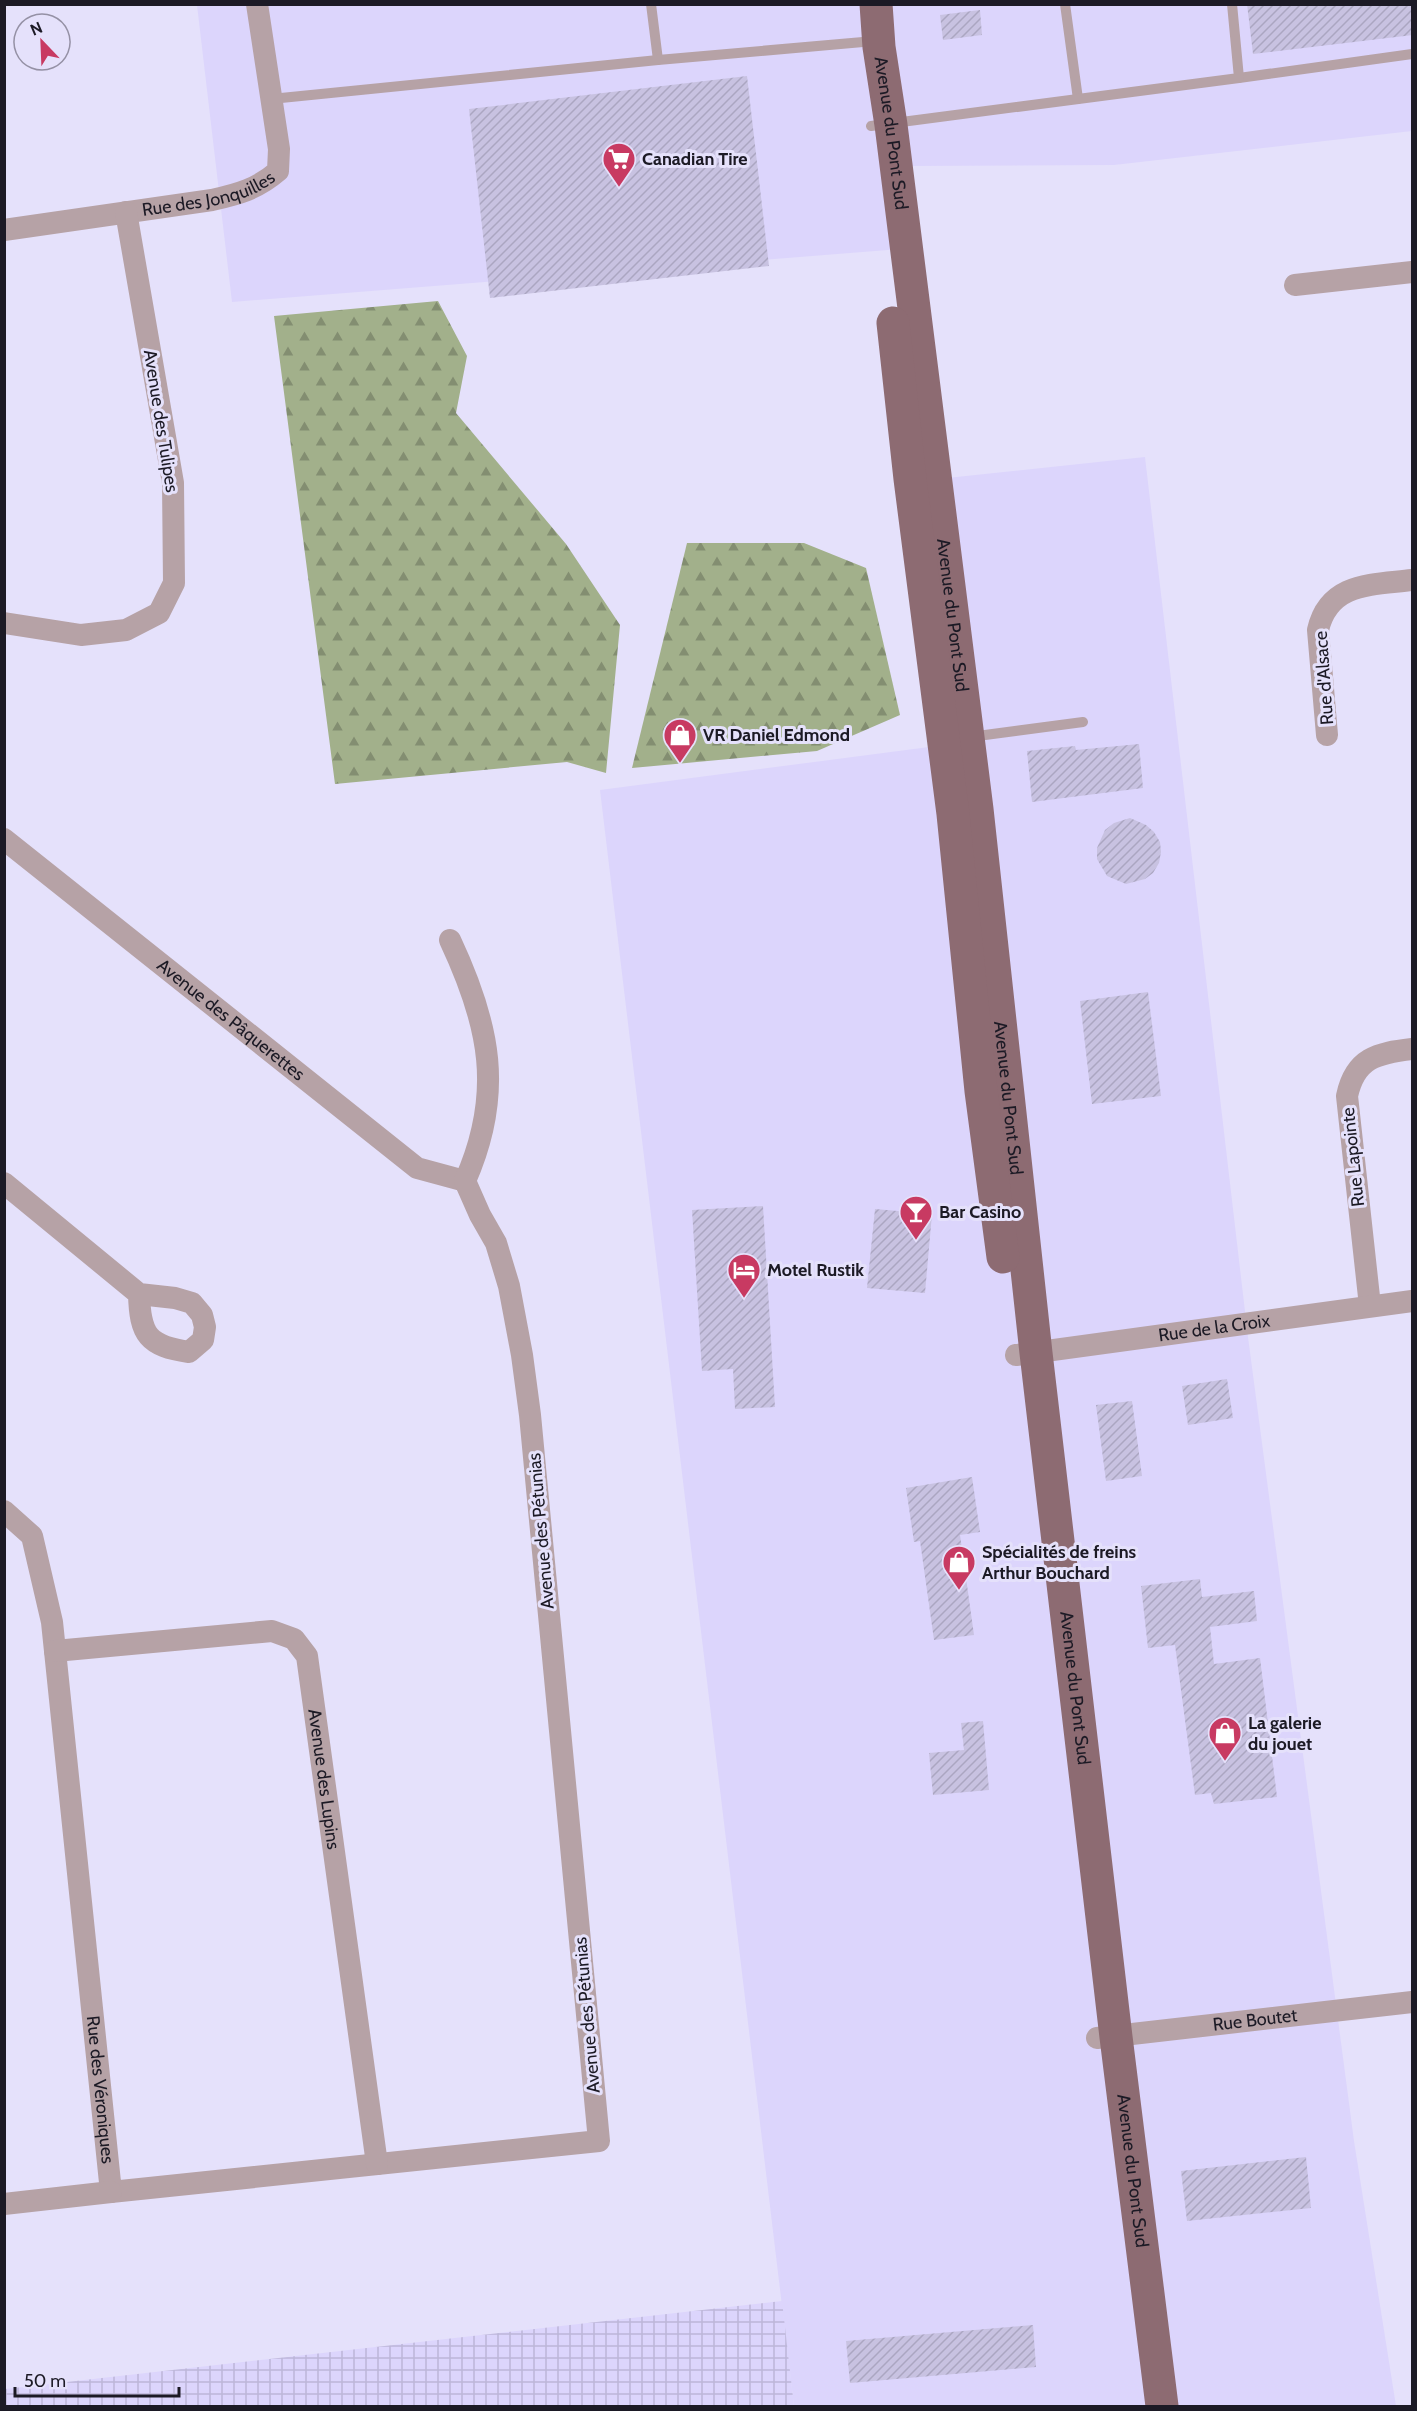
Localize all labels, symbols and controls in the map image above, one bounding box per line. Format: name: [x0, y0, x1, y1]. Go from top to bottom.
north arrow: [12, 12, 72, 72]
text: N: [27, 18, 45, 40]
street label: Avenue du Pont Sud: [870, 55, 913, 211]
supermarket icon: Canadian Tire: [601, 141, 637, 188]
place label: Canadian Tire: [642, 148, 748, 170]
street label: Rue des Jonquilles: [141, 166, 279, 221]
street label: Avenue des Tulipes: [139, 348, 183, 494]
street label: Avenue du Pont Sud: [932, 537, 973, 693]
street label: Rue d'Alsace: [1310, 630, 1338, 726]
shop icon: VR Daniel Edmond: [662, 717, 698, 764]
place label: VR Daniel Edmond: [703, 724, 850, 746]
street label: Avenue des Pâquerettes: [153, 954, 309, 1085]
street label: Avenue du Pont Sud: [989, 1020, 1028, 1176]
street label: Rue Lapointe: [1337, 1106, 1369, 1208]
bar icon: Bar Casino: [898, 1194, 934, 1241]
place label: Bar Casino: [939, 1201, 1021, 1223]
hotel icon: Motel Rustik: [726, 1252, 762, 1299]
place label: Motel Rustik: [767, 1259, 864, 1281]
street label: Rue de la Croix: [1157, 1309, 1272, 1346]
street label: Avenue des Pétunias: [523, 1452, 559, 1610]
place label: Spécialités de freins Arthur Bouchard: [982, 1541, 1137, 1584]
shop icon: Spécialités de freins Arthur Bouchard: [941, 1544, 977, 1591]
street label: Avenue du Pont Sud: [1055, 1610, 1095, 1766]
street label: Avenue des Lupins: [303, 1707, 345, 1851]
place label: La galerie du jouet: [1248, 1712, 1321, 1755]
shop icon: La galerie du jouet: [1207, 1715, 1243, 1762]
street label: Avenue des Pétunias: [569, 1936, 605, 2094]
street label: Rue Boutet: [1212, 2004, 1298, 2036]
street label: Rue des Véroniques: [82, 2015, 119, 2165]
street label: Avenue du Pont Sud: [1112, 2093, 1153, 2249]
scale bar: [15, 2360, 178, 2398]
text: 50 m: [24, 2370, 66, 2392]

